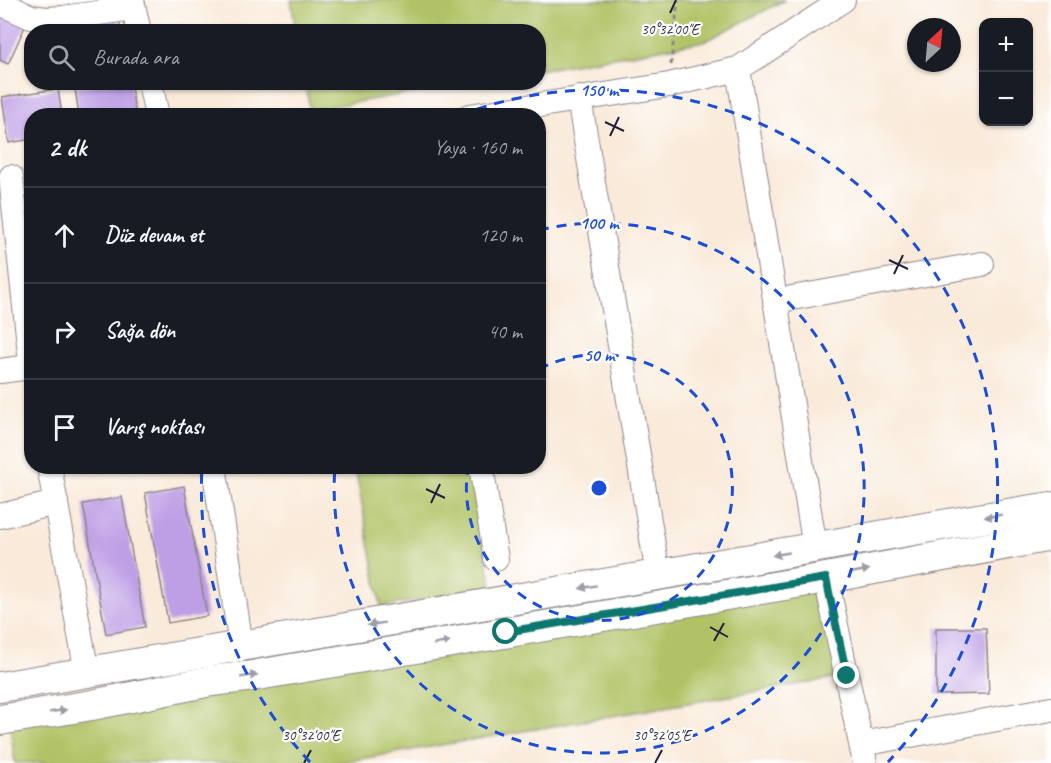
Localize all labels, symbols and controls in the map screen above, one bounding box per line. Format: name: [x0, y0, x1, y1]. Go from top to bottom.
north arrow: [907, 18, 961, 72]
map controls: [979, 18, 1033, 126]
button: +: [979, 18, 1033, 72]
text: 30°32'00"E: [641, 20, 701, 39]
search box: [24, 24, 546, 90]
icon: search: [45, 41, 78, 74]
text: Burada ara: [93, 43, 179, 71]
button: −: [979, 72, 1033, 126]
text: 150 m: [580, 79, 620, 101]
text: 2 dk: [48, 131, 86, 164]
text: Yaya · 160 m: [434, 135, 522, 160]
text: 100 m: [580, 212, 620, 234]
icon: ahead: [48, 219, 81, 252]
text: Düz devam et: [105, 221, 203, 249]
text: 120 m: [479, 223, 522, 248]
icon: right: [48, 315, 81, 348]
text: Sağa dön: [105, 317, 175, 345]
text: 40 m: [488, 319, 522, 344]
text: 50 m: [584, 344, 616, 366]
icon: arrive: [48, 411, 81, 444]
text: Varış noktası: [105, 413, 204, 441]
centre of rings: [589, 478, 609, 498]
one-way arrow: [984, 512, 1003, 521]
one-way arrow: [771, 550, 790, 559]
one-way arrow: [852, 566, 871, 575]
one-way arrow: [579, 583, 598, 592]
route start: [492, 618, 518, 644]
one-way arrow: [366, 620, 385, 629]
one-way arrow: [432, 638, 451, 647]
route end: [833, 662, 859, 688]
one-way arrow: [240, 671, 259, 680]
one-way arrow: [48, 706, 67, 715]
text: 30°32'00"E: [282, 726, 342, 745]
text: 30°32'05"E: [633, 726, 693, 745]

